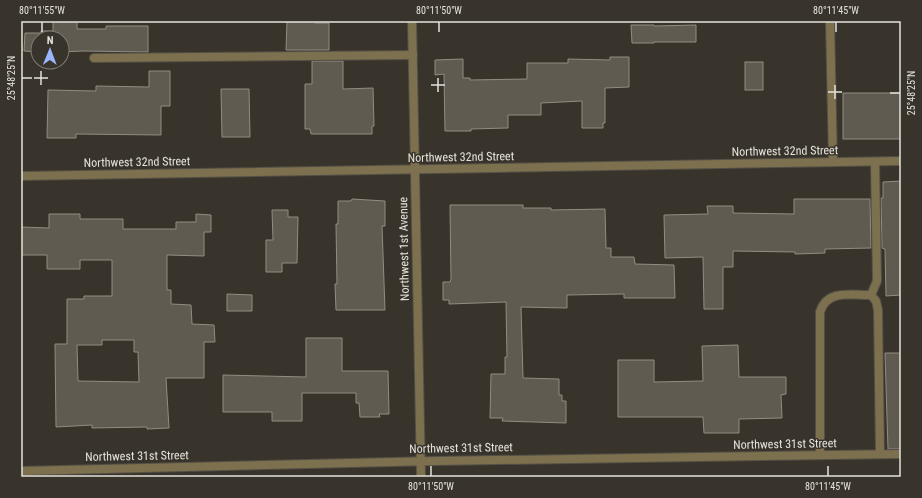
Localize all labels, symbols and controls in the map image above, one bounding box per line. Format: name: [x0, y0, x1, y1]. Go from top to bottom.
text: 80°11'55"W: [19, 5, 65, 16]
text: 80°11'50"W: [416, 5, 462, 16]
text: 80°11'45"W: [813, 5, 859, 16]
north arrow: [30, 30, 70, 70]
text: N: [47, 34, 54, 47]
text: 25°48'25"N: [6, 56, 17, 100]
text: 25°48'25"N: [906, 71, 917, 115]
street label: Northwest 32nd Street: [732, 143, 839, 159]
street label: Northwest 32nd Street: [408, 149, 515, 165]
street label: Northwest 32nd Street: [84, 154, 191, 170]
street label: Northwest 1st Avenue: [396, 196, 412, 301]
street label: Northwest 31st Street: [733, 436, 837, 452]
street label: Northwest 31st Street: [409, 440, 513, 456]
street label: Northwest 31st Street: [85, 448, 189, 464]
text: 80°11'50"W: [408, 481, 454, 492]
text: 80°11'45"W: [805, 481, 851, 492]

